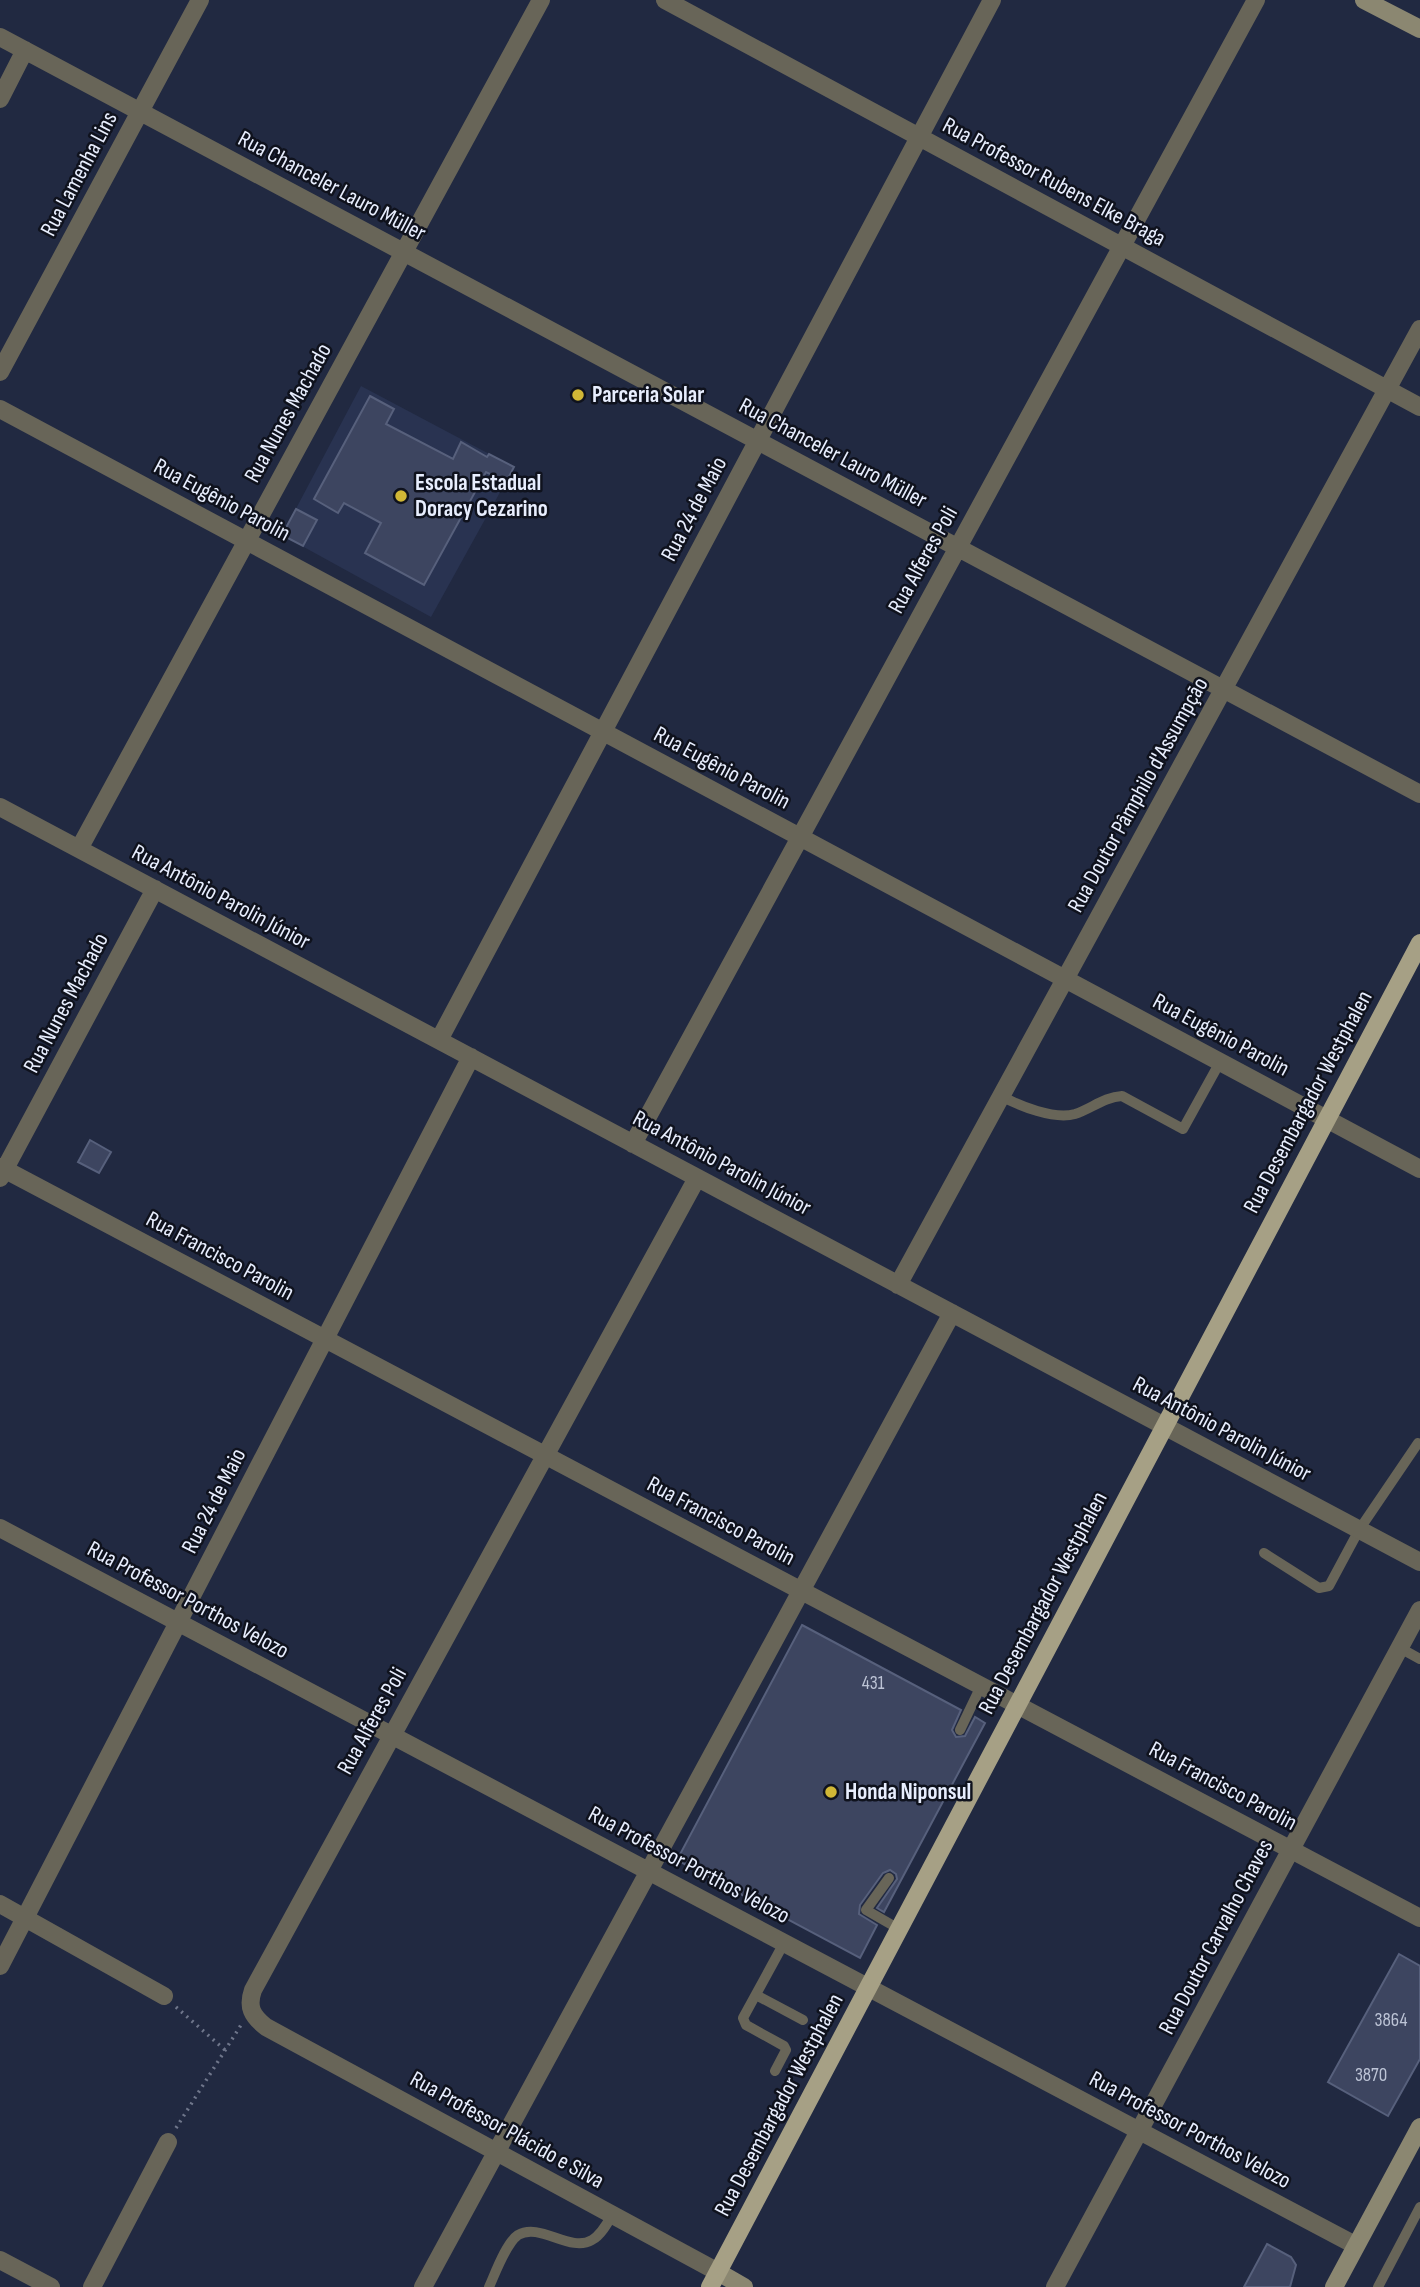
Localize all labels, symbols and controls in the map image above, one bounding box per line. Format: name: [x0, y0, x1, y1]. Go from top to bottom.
street label: Rua Lamenha Lins: [34, 107, 124, 241]
street label: Rua Professor Rubens Elke Braga: [938, 111, 1170, 253]
street label: Rua Chanceler Lauro Müller: [233, 125, 431, 248]
street label: Rua Nunes Machado: [238, 339, 338, 487]
place label: Parceria Solar: [592, 381, 704, 409]
marker: Parceria Solar: [570, 387, 586, 403]
street label: Rua Chanceler Lauro Müller: [734, 392, 932, 515]
street label: Rua Eugênio Parolin: [149, 452, 295, 548]
street label: Rua 24 de Maio: [655, 452, 733, 566]
place label: Escola Estadual Doracy Cezarino: [415, 469, 548, 523]
marker: Escola Estadual Doracy Cezarino: [393, 488, 409, 504]
street label: Rua Alferes Poli: [882, 502, 964, 618]
street label: Rua Doutor Pâmphilo d'Assumpção: [1062, 673, 1214, 917]
street label: Rua Eugênio Parolin: [649, 720, 795, 816]
street label: Rua Antônio Parolin Júnior: [127, 838, 315, 956]
street label: Rua Nunes Machado: [17, 928, 115, 1078]
street label: Rua Desembargador Westphalen: [1237, 986, 1379, 1218]
street label: Rua Eugênio Parolin: [1148, 987, 1294, 1083]
street label: Rua Antônio Parolin Júnior: [628, 1104, 816, 1222]
street label: Rua Francisco Parolin: [141, 1205, 299, 1307]
street label: Rua Antônio Parolin Júnior: [1128, 1370, 1316, 1488]
street label: Rua 24 de Maio: [176, 1444, 252, 1558]
street label: Rua Francisco Parolin: [642, 1470, 800, 1572]
street label: Rua Desembargador Westphalen: [972, 1487, 1114, 1719]
street label: Rua Professor Porthos Velozo: [83, 1535, 293, 1665]
street label: Rua Alferes Poli: [331, 1663, 413, 1779]
house number: 431: [862, 1672, 885, 1695]
street label: Rua Francisco Parolin: [1144, 1735, 1302, 1837]
place label: Honda Niponsul: [845, 1778, 971, 1806]
marker: Honda Niponsul: [823, 1784, 839, 1800]
street label: Rua Professor Porthos Velozo: [584, 1800, 794, 1930]
street label: Rua Doutor Carvalho Chaves: [1153, 1835, 1279, 2039]
street label: Rua Desembargador Westphalen: [708, 1989, 850, 2221]
house number: 3864: [1375, 2009, 1407, 2032]
house number: 3870: [1355, 2064, 1387, 2087]
street label: Rua Professor Plácido e Silva: [405, 2065, 609, 2195]
street label: Rua Professor Porthos Velozo: [1085, 2065, 1295, 2195]

